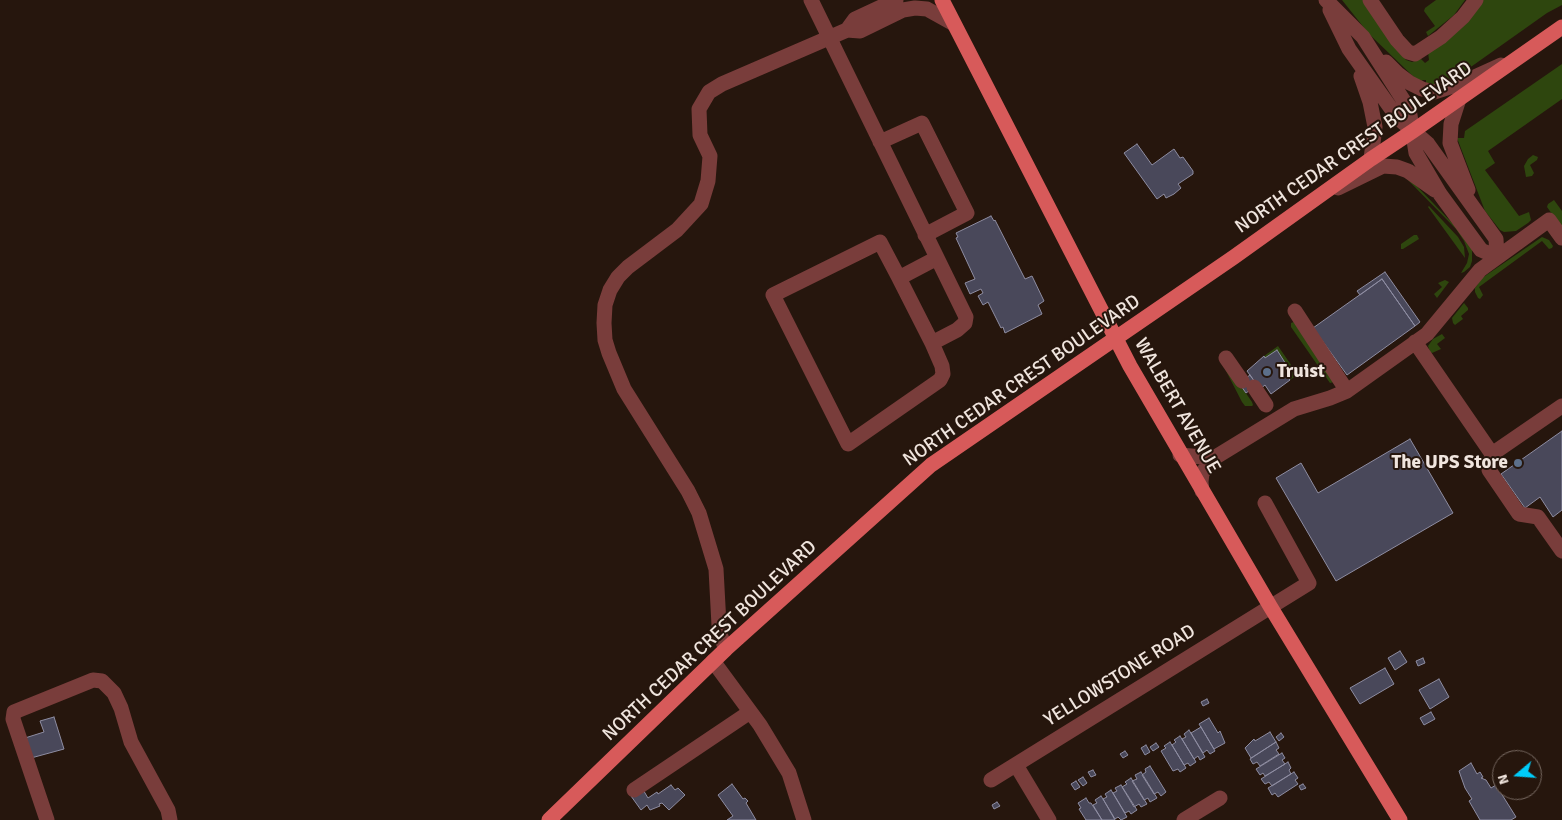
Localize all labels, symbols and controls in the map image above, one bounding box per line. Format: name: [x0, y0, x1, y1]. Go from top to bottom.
street label: NORTH CEDAR CREST BOULEVARD: [1231, 57, 1477, 239]
street label: NORTH CEDAR CREST BOULEVARD: [899, 290, 1145, 472]
street label: WALBERT AVENUE: [1129, 334, 1225, 478]
place label: Truist: [1277, 361, 1325, 383]
marker: Truist: [1261, 366, 1273, 378]
place label: The UPS Store: [1391, 452, 1508, 474]
marker: The UPS Store: [1512, 457, 1524, 469]
street label: NORTH CEDAR CREST BOULEVARD: [598, 536, 822, 746]
street label: YELLOWSTONE ROAD: [1040, 620, 1200, 732]
north arrow: [1492, 750, 1542, 800]
text: N: [1494, 772, 1513, 787]

